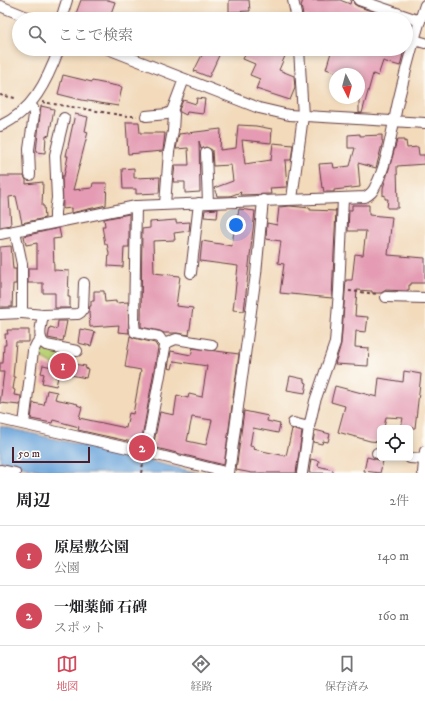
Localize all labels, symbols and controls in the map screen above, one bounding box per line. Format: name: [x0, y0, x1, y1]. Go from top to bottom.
search box: [12, 12, 413, 56]
icon: search: [26, 23, 48, 45]
text: ここで検索: [58, 26, 133, 45]
north arrow: [329, 68, 365, 104]
your location: [226, 215, 246, 235]
pin: 1: [50, 351, 76, 381]
map controls: [377, 425, 413, 461]
button: locate: [377, 425, 413, 461]
pin: 2: [129, 433, 155, 463]
scale bar: [12, 445, 90, 464]
text: 50 m: [18, 447, 40, 461]
text: 周辺: [16, 490, 50, 512]
text: 2件: [390, 493, 409, 509]
text: 原屋敷公園: [54, 538, 129, 557]
text: 1: [27, 548, 31, 564]
text: 140 m: [377, 548, 409, 564]
text: 公園: [54, 560, 80, 576]
text: 一畑薬師 石碑: [54, 598, 147, 617]
text: 2: [26, 608, 32, 624]
text: 160 m: [378, 608, 409, 624]
text: スポット: [54, 620, 106, 636]
tab: 地図: [56, 653, 78, 694]
tab: 経路: [190, 653, 212, 694]
tab: 保存済み: [325, 653, 369, 694]

